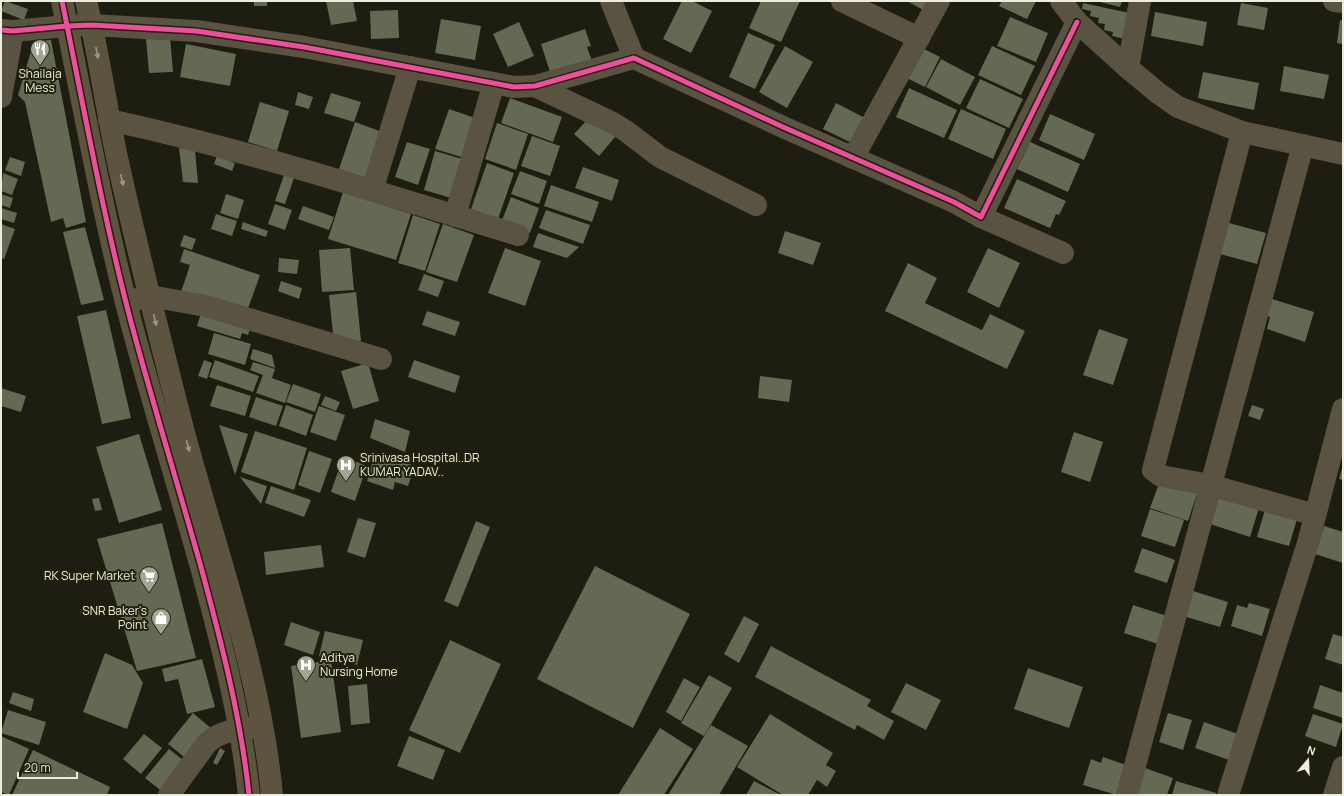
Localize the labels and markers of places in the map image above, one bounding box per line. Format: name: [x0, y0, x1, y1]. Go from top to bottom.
restaurant icon: Shailaja Mess: [29, 38, 51, 66]
place label: Shailaja Mess: [18, 65, 62, 96]
place label: Srinivasa Hospital..DR KUMAR YADAV..: [360, 449, 480, 480]
hospital icon: Srinivasa Hospital..DR KUMAR YADAV..: [335, 454, 357, 482]
supermarket icon: RK Super Market: [138, 565, 160, 593]
place label: RK Super Market: [44, 567, 135, 584]
place label: SNR Baker's Point: [82, 602, 147, 633]
shop icon: SNR Baker's Point: [150, 607, 172, 635]
place label: Aditya Nursing Home: [320, 649, 398, 680]
hospital icon: Aditya Nursing Home: [295, 654, 317, 682]

